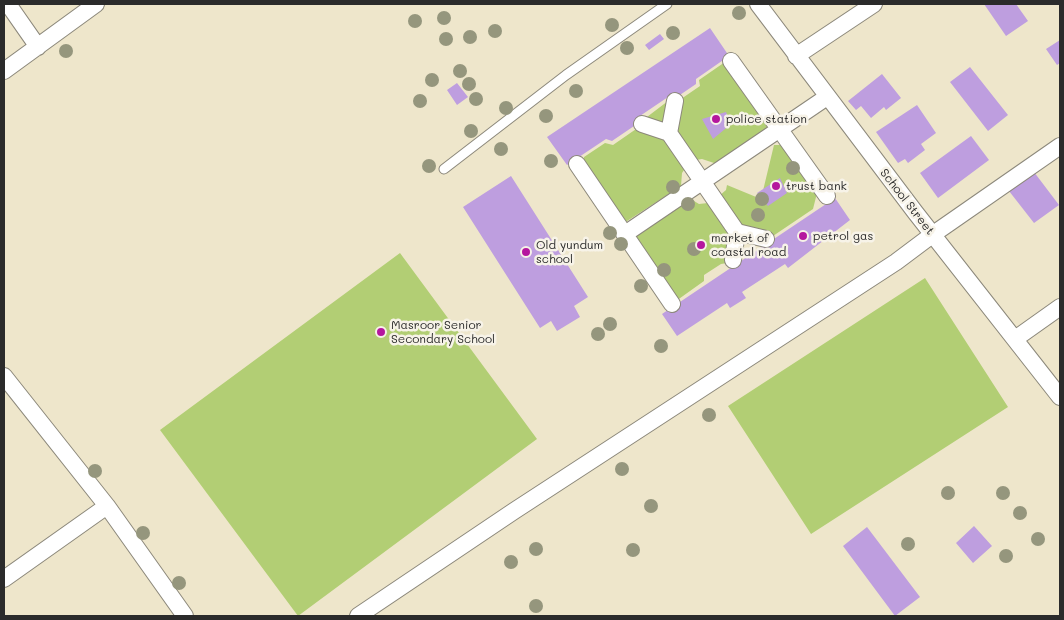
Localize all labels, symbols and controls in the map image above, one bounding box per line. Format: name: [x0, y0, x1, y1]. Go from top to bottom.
place label: police station: [726, 112, 807, 126]
marker: police station: [710, 113, 722, 125]
street label: School Street: [877, 166, 937, 238]
place label: trust bank: [786, 179, 847, 193]
marker: trust bank: [770, 180, 782, 192]
place label: petrol gas: [813, 229, 873, 243]
marker: petrol gas: [797, 230, 809, 242]
place label: market of coastal road: [711, 231, 786, 259]
place label: Old yundum school: [536, 238, 603, 266]
marker: market of coastal road: [695, 239, 707, 251]
marker: Old yundum school: [520, 246, 532, 258]
place label: Masroor Senior Secondary School: [391, 318, 495, 346]
marker: Masroor Senior Secondary School: [375, 326, 387, 338]

